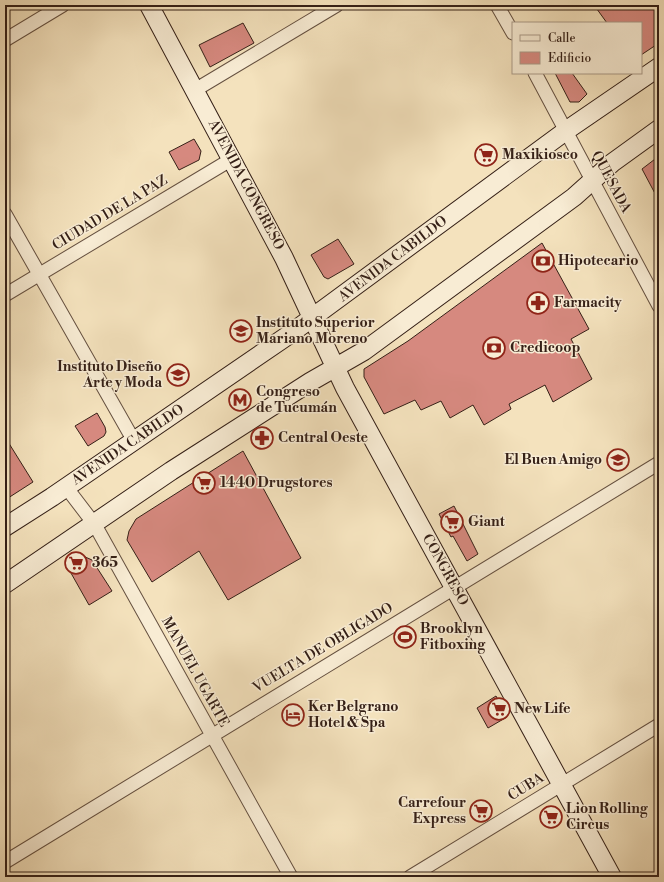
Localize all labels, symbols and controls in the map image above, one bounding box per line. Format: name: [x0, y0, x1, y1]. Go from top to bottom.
legend: [512, 22, 642, 74]
text: Calle: [548, 31, 575, 46]
text: Edificio: [548, 51, 591, 66]
street label: AVENIDA CONGRESO: [203, 116, 288, 253]
supermarket icon: Maxikiosco: [473, 142, 499, 168]
place label: Maxikiosco: [502, 146, 578, 164]
street label: QUESADA: [587, 148, 635, 217]
street label: CIUDAD DE LA PAZ: [49, 171, 171, 255]
street label: AVENIDA CABILDO: [334, 212, 451, 306]
bank icon: Hipotecario: [530, 248, 556, 274]
place label: Hipotecario: [558, 252, 638, 270]
pharmacy icon: Farmacity: [525, 290, 551, 316]
place label: Farmacity: [554, 294, 623, 312]
place label: Instituto Superior Mariano Moreno: [256, 314, 375, 348]
school or university icon: Instituto Superior Mariano Moreno: [228, 318, 254, 344]
bank icon: Credicoop: [481, 335, 507, 361]
place label: Credicoop: [510, 339, 581, 357]
place label: Instituto Diseño Arte y Moda: [57, 358, 162, 392]
school or university icon: Instituto Diseño Arte y Moda: [165, 362, 191, 388]
place label: Congreso de Tucumán: [256, 383, 337, 417]
metro station icon: Congreso de Tucumán: [227, 387, 253, 413]
street label: AVENIDA CABILDO: [67, 401, 188, 490]
pharmacy icon: Central Oeste: [249, 425, 275, 451]
place label: Central Oeste: [278, 429, 369, 447]
school or university icon: El Buen Amigo: [605, 447, 631, 473]
place label: El Buen Amigo: [505, 451, 602, 469]
supermarket icon: 1440 Drugstores: [191, 470, 217, 496]
place label: 1440 Drugstores: [220, 474, 333, 492]
supermarket icon: Giant: [439, 509, 465, 535]
place label: Giant: [468, 513, 506, 531]
street label: CONGRESO: [418, 531, 472, 609]
supermarket icon: 365: [63, 550, 89, 576]
place label: 365: [92, 554, 118, 572]
street label: VUELTA DE OBLIGADO: [249, 599, 396, 698]
street label: MANUEL UGARTE: [157, 614, 233, 730]
place label: Brooklyn Fitboxing: [420, 620, 486, 654]
sports icon: Brooklyn Fitboxing: [392, 624, 418, 650]
supermarket icon: New Life: [486, 696, 512, 722]
place label: Ker Belgrano Hotel & Spa: [308, 698, 399, 732]
place label: New Life: [514, 700, 571, 718]
hotel icon: Ker Belgrano Hotel & Spa: [280, 702, 306, 728]
street label: CUBA: [505, 769, 548, 805]
place label: Carrefour Express: [398, 794, 466, 828]
supermarket icon: Carrefour Express: [468, 798, 494, 824]
place label: Lion Rolling Circus: [566, 800, 649, 834]
supermarket icon: Lion Rolling Circus: [538, 804, 564, 830]

